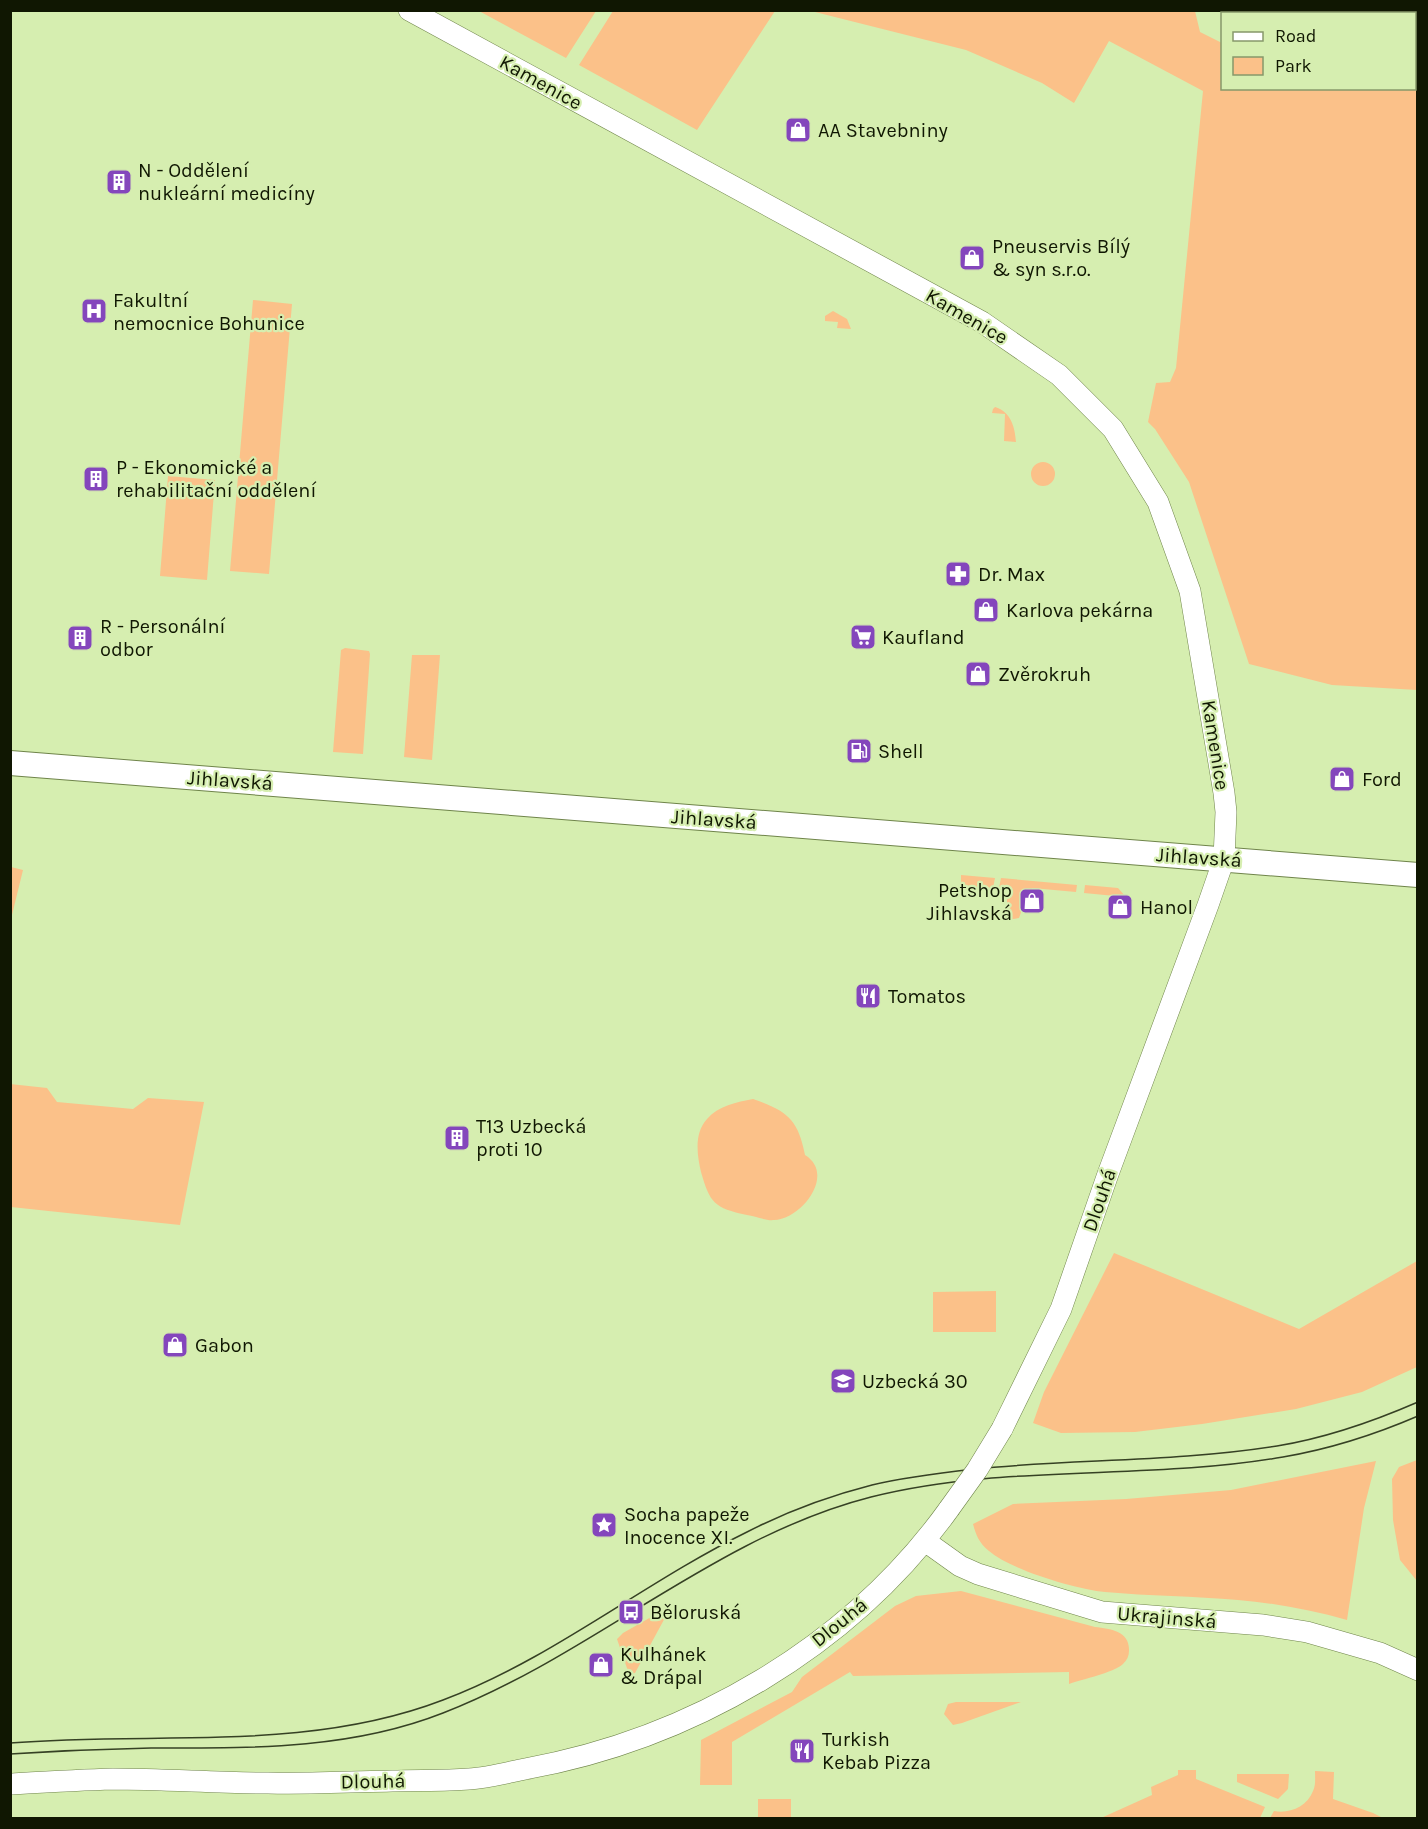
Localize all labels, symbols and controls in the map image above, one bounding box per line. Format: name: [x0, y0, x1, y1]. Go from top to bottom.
legend: [1221, 12, 1416, 90]
text: Road: [1275, 25, 1316, 47]
street label: Kamenice: [495, 50, 586, 114]
text: Park: [1275, 55, 1312, 77]
shop icon: AA Stavebniny: [783, 115, 813, 145]
place label: AA Stavebniny: [818, 119, 948, 142]
place label: N - Oddělení nukleární medicíny: [138, 159, 315, 205]
building icon: N - Oddělení nukleární medicíny: [104, 167, 134, 197]
place label: Pneuservis Bílý & syn s.r.o.: [992, 235, 1130, 281]
shop icon: Pneuservis Bílý & syn s.r.o.: [957, 243, 987, 273]
street label: Kamenice: [922, 284, 1012, 349]
place label: Fakultní nemocnice Bohunice: [113, 289, 305, 335]
hospital icon: Fakultní nemocnice Bohunice: [79, 296, 109, 326]
place label: P - Ekonomické a rehabilitační oddělení: [116, 456, 316, 502]
building icon: P - Ekonomické a rehabilitační oddělení: [81, 464, 111, 494]
pharmacy icon: Dr. Max: [943, 559, 973, 589]
place label: Dr. Max: [978, 563, 1045, 586]
shop icon: Karlova pekárna: [971, 595, 1001, 625]
place label: Karlova pekárna: [1006, 599, 1153, 622]
place label: R - Personální odbor: [100, 615, 225, 661]
supermarket icon: Kaufland: [848, 622, 878, 652]
building icon: R - Personální odbor: [65, 623, 95, 653]
place label: Kaufland: [882, 626, 965, 649]
shop icon: Zvěrokruh: [963, 659, 993, 689]
place label: Zvěrokruh: [998, 663, 1091, 686]
street label: Kamenice: [1197, 698, 1234, 792]
fuel station icon: Shell: [844, 736, 874, 766]
place label: Shell: [878, 740, 924, 763]
shop icon: Ford: [1327, 764, 1357, 794]
street label: Jihlavská: [186, 766, 273, 795]
place label: Ford: [1362, 768, 1402, 791]
street label: Jihlavská: [670, 805, 757, 834]
street label: Jihlavská: [1155, 843, 1242, 872]
place label: Petshop Jihlavská: [926, 879, 1012, 925]
shop icon: Petshop Jihlavská: [1017, 886, 1047, 916]
shop icon: Hanol: [1105, 892, 1135, 922]
place label: Hanol: [1140, 896, 1193, 919]
restaurant icon: Tomatos: [853, 981, 883, 1011]
place label: Tomatos: [888, 985, 966, 1008]
place label: T13 Uzbecká proti 10: [476, 1115, 586, 1161]
building icon: T13 Uzbecká proti 10: [442, 1123, 472, 1153]
street label: Dlouhá: [1078, 1166, 1121, 1235]
shop icon: Gabon: [160, 1330, 190, 1360]
place label: Gabon: [195, 1334, 254, 1357]
school or university icon: Uzbecká 30: [828, 1366, 858, 1396]
place label: Uzbecká 30: [862, 1370, 968, 1393]
place label: Socha papeže Inocence XI.: [624, 1503, 750, 1549]
place icon: Socha papeže Inocence XI.: [589, 1510, 619, 1540]
street label: Dlouhá: [807, 1593, 872, 1652]
bus stop icon: Běloruská: [616, 1597, 646, 1627]
place label: Běloruská: [650, 1601, 741, 1624]
street label: Ukrajinská: [1116, 1602, 1218, 1633]
place label: Kulhánek & Drápal: [620, 1643, 707, 1689]
shop icon: Kulhánek & Drápal: [586, 1650, 616, 1680]
place label: Turkish Kebab Pizza: [822, 1728, 931, 1774]
restaurant icon: Turkish Kebab Pizza: [787, 1736, 817, 1766]
street label: Dlouhá: [340, 1769, 406, 1794]

